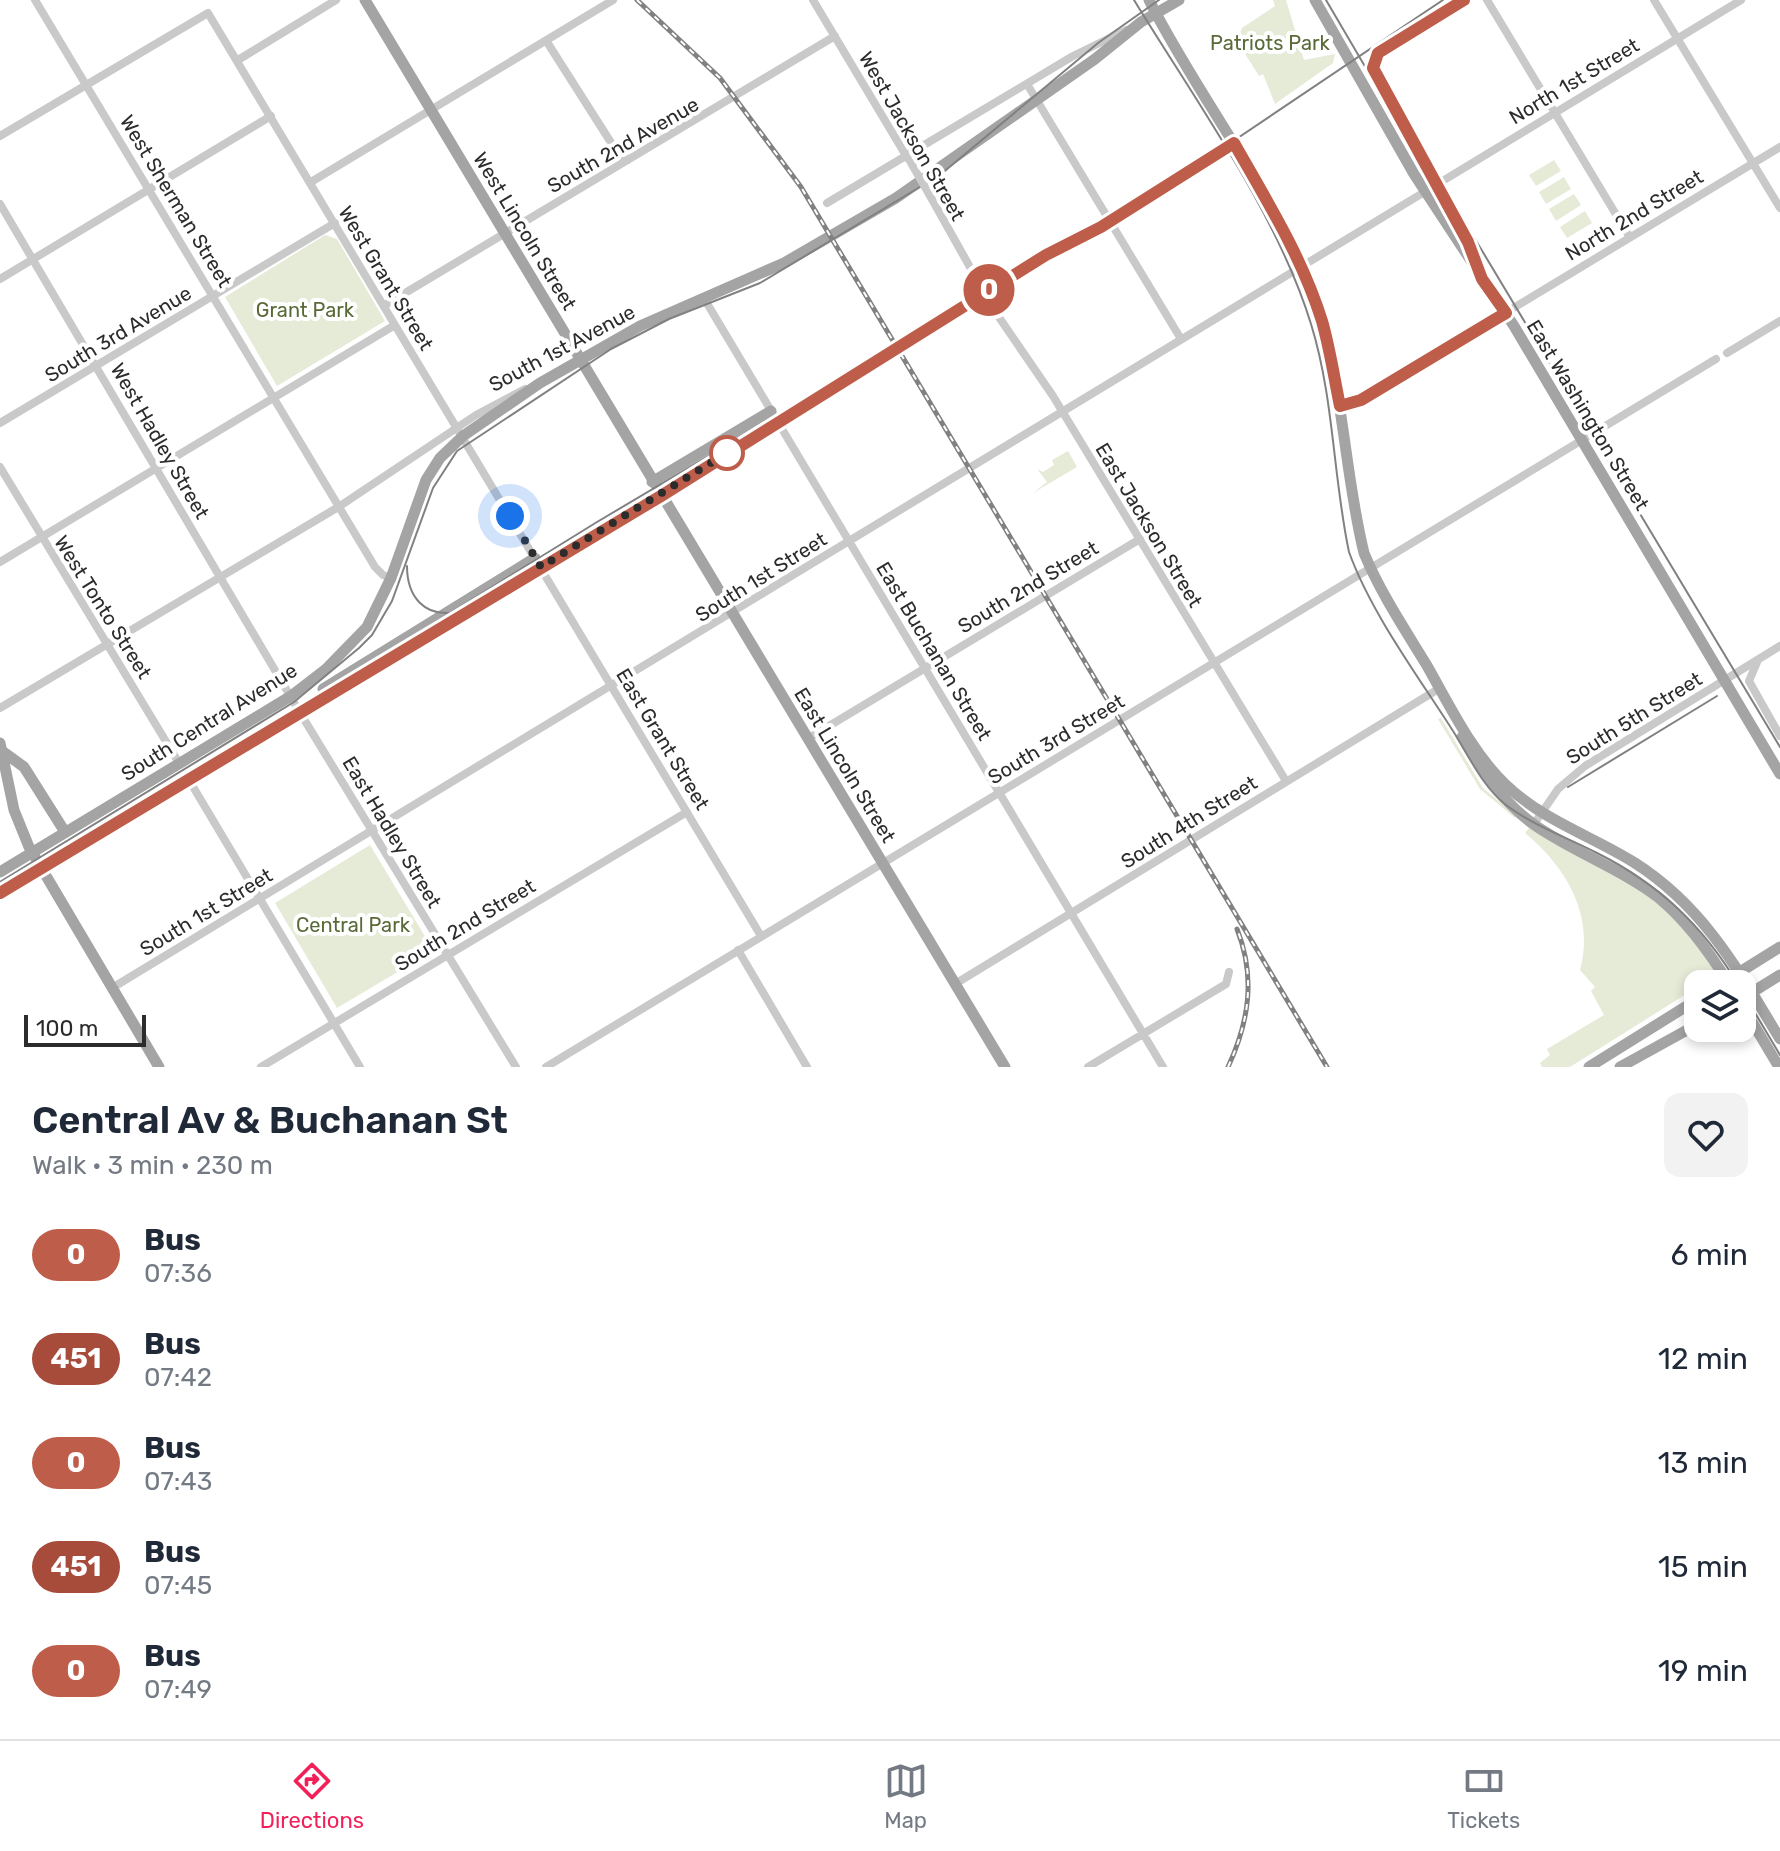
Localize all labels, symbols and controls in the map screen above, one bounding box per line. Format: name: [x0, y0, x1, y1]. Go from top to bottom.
park label: Patriots Park: [1210, 31, 1331, 55]
street label: North 1st Street: [1505, 33, 1643, 129]
street label: West Jackson Street: [854, 47, 970, 225]
street label: South 2nd Avenue: [543, 92, 703, 198]
street label: West Sherman Street: [115, 110, 237, 292]
street label: West Lincoln Street: [468, 148, 582, 315]
street label: North 2nd Street: [1561, 164, 1707, 266]
street label: West Grant Street: [333, 201, 439, 355]
line badge: 0: [963, 264, 1015, 316]
text: 0: [979, 273, 999, 306]
street label: South 3rd Avenue: [40, 281, 196, 387]
park label: Grant Park: [256, 298, 355, 322]
street label: South 1st Avenue: [485, 299, 639, 397]
street label: East Washington Street: [1522, 315, 1654, 515]
street label: West Hadley Street: [106, 359, 214, 523]
unlabelled marker: [710, 436, 744, 470]
street label: East Jackson Street: [1090, 439, 1208, 612]
your location: [490, 496, 530, 536]
street label: South 1st Street: [691, 527, 831, 627]
street label: West Tonto Street: [49, 531, 157, 683]
street label: South 2nd Street: [954, 536, 1103, 638]
street label: East Buchanan Street: [871, 558, 997, 745]
street label: South Central Avenue: [117, 658, 301, 786]
street label: East Grant Street: [611, 664, 715, 814]
street label: South 5th Street: [1562, 667, 1706, 769]
street label: East Lincoln Street: [789, 683, 901, 847]
street label: South 3rd Street: [983, 689, 1129, 789]
street label: East Hadley Street: [337, 752, 447, 912]
street label: South 4th Street: [1116, 770, 1262, 874]
street label: South 1st Street: [135, 863, 277, 961]
street label: South 2nd Street: [391, 874, 540, 976]
park label: Central Park: [296, 913, 411, 937]
map controls: [1684, 970, 1756, 1042]
button: layers: [1684, 970, 1756, 1042]
scale bar: [24, 1011, 146, 1047]
text: 100 m: [36, 1015, 98, 1042]
button: heart: [1664, 1093, 1748, 1177]
text: Central Av & Buchanan St: [32, 1097, 508, 1143]
text: Walk · 3 min · 230 m: [32, 1150, 273, 1181]
text: Bus: [144, 1222, 201, 1258]
text: 6 min: [1670, 1237, 1748, 1273]
text: 0: [66, 1238, 86, 1271]
text: 07:36: [144, 1258, 212, 1289]
text: Bus: [144, 1326, 201, 1362]
text: 12 min: [1658, 1341, 1748, 1377]
text: 451: [51, 1342, 101, 1375]
text: 07:42: [144, 1362, 212, 1393]
text: Bus: [144, 1430, 201, 1466]
text: 13 min: [1658, 1445, 1748, 1481]
text: 0: [66, 1446, 86, 1479]
text: 07:43: [144, 1466, 212, 1497]
text: Bus: [144, 1534, 201, 1570]
text: 15 min: [1658, 1549, 1748, 1585]
text: 451: [51, 1550, 101, 1583]
text: 07:45: [144, 1570, 212, 1601]
text: Bus: [144, 1638, 201, 1674]
text: 19 min: [1658, 1653, 1748, 1689]
text: 0: [66, 1654, 86, 1687]
text: 07:49: [144, 1674, 212, 1705]
tab: Directions: [260, 1759, 364, 1834]
tab: Map: [884, 1759, 928, 1834]
tab: Tickets: [1447, 1759, 1520, 1834]

